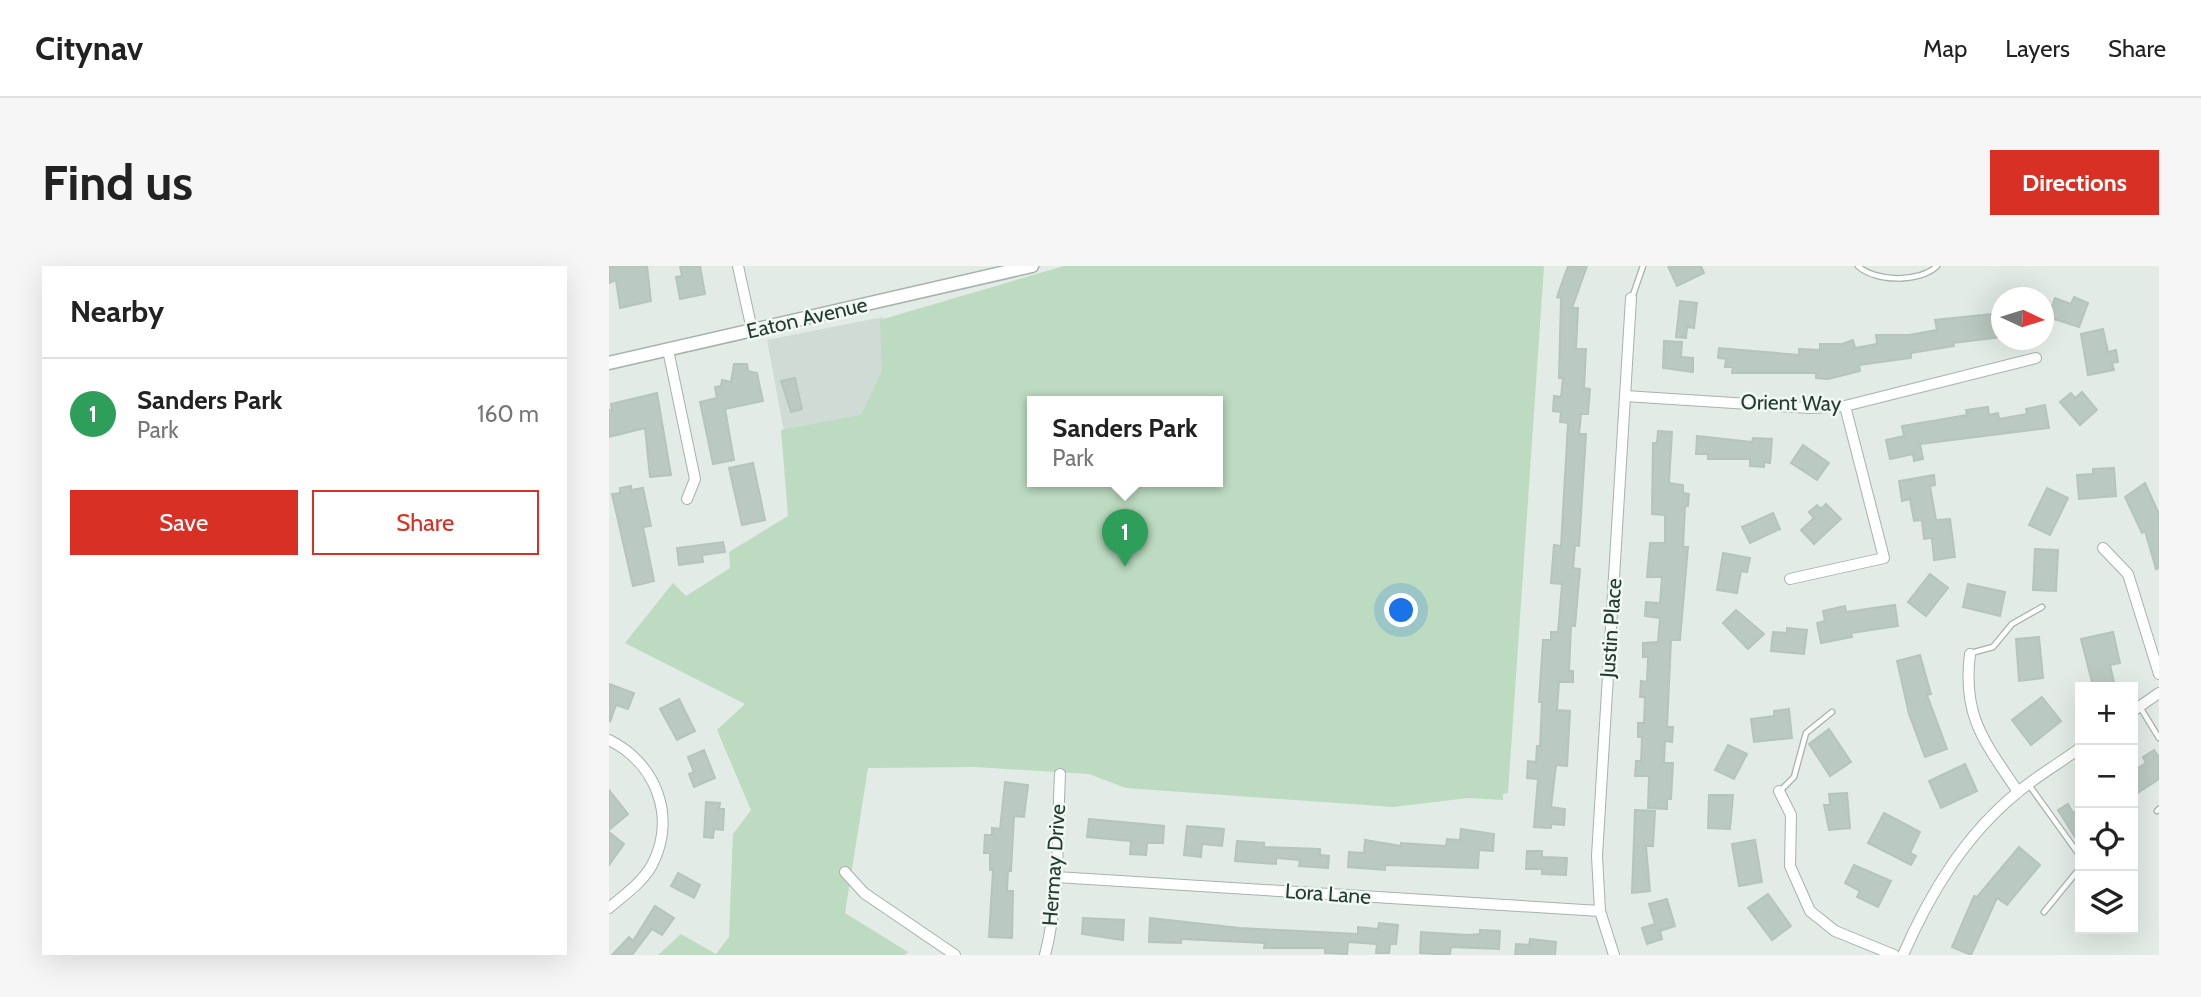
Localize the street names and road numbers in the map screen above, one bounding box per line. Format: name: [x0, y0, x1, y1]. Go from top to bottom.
street label: Eaton Avenue: [744, 291, 870, 344]
street label: Orient Way: [1741, 389, 1842, 416]
street label: Justin Place: [1594, 577, 1626, 680]
street label: Hermay Drive: [1037, 803, 1070, 927]
street label: Lora Lane: [1284, 878, 1372, 909]

